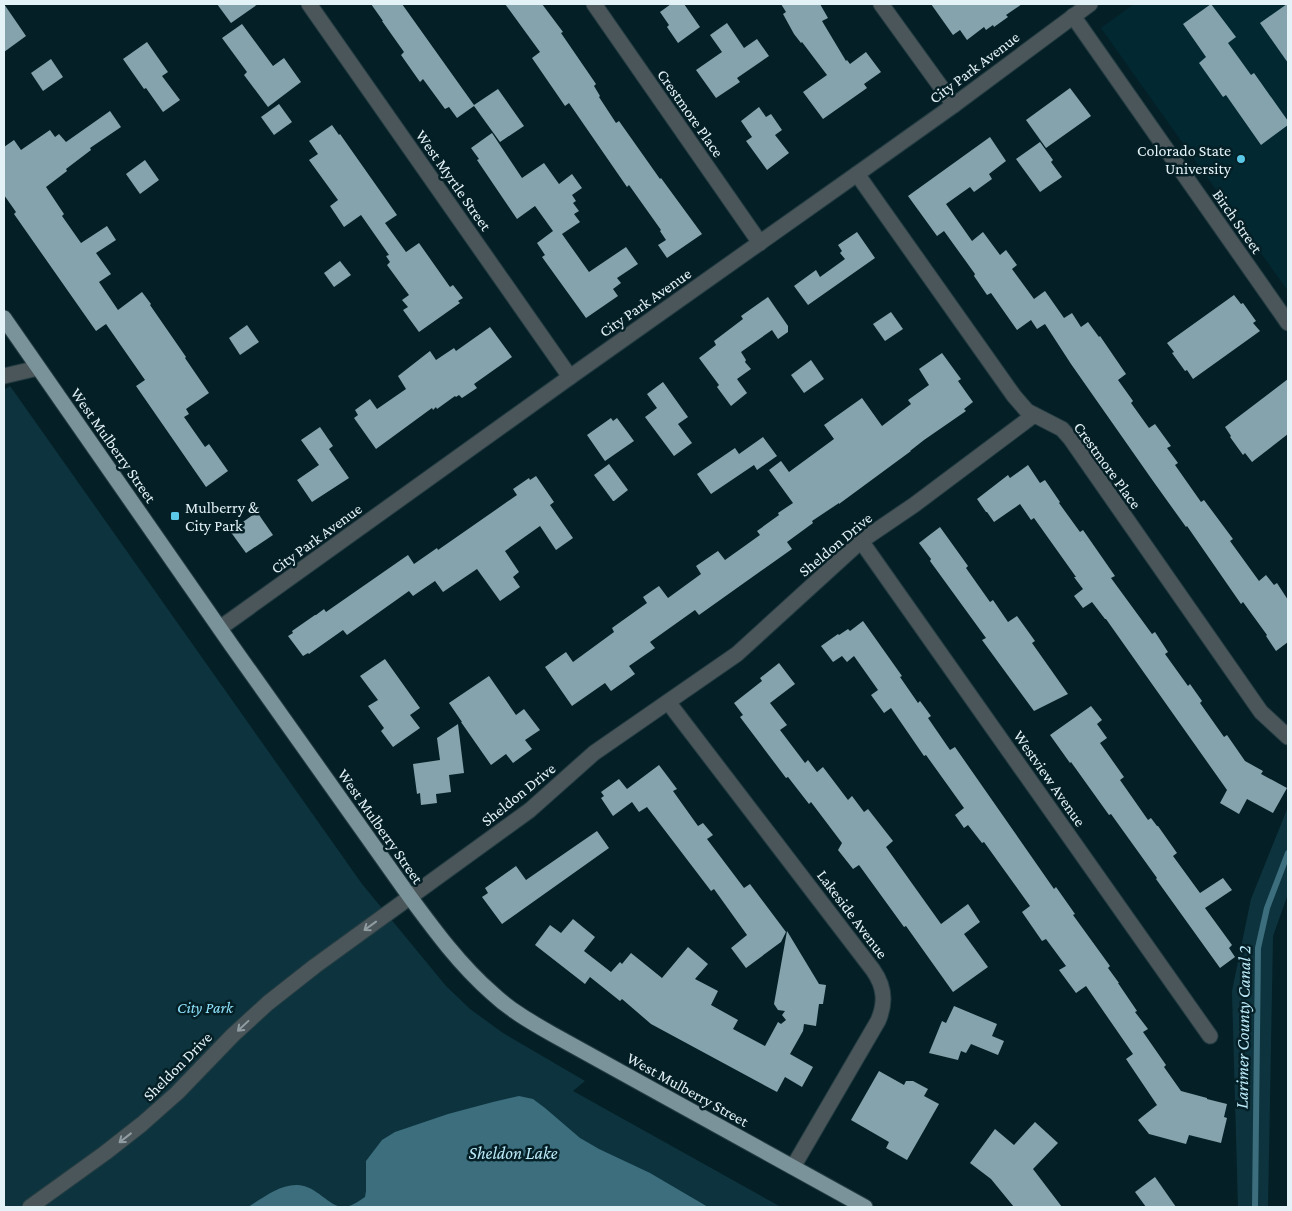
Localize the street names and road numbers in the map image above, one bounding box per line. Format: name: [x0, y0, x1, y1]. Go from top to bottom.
street label: City Park Avenue: [926, 28, 1023, 107]
street label: Crestmore Place: [654, 66, 727, 160]
street label: West Myrtle Street: [412, 127, 495, 235]
street label: Birch Street: [1209, 186, 1266, 257]
street label: City Park Avenue: [596, 265, 695, 341]
street label: West Mulberry Street: [67, 385, 160, 507]
street label: Crestmore Place: [1071, 419, 1145, 512]
street label: City Park Avenue: [268, 500, 365, 578]
street label: Sheldon Drive: [795, 509, 875, 580]
street label: Westview Avenue: [1010, 727, 1089, 829]
street label: Sheldon Drive: [478, 759, 559, 829]
street label: West Mulberry Street: [334, 766, 427, 888]
street label: Lakeside Avenue: [814, 867, 891, 962]
street label: Sheldon Drive: [140, 1029, 215, 1104]
street label: West Mulberry Street: [624, 1049, 752, 1131]

